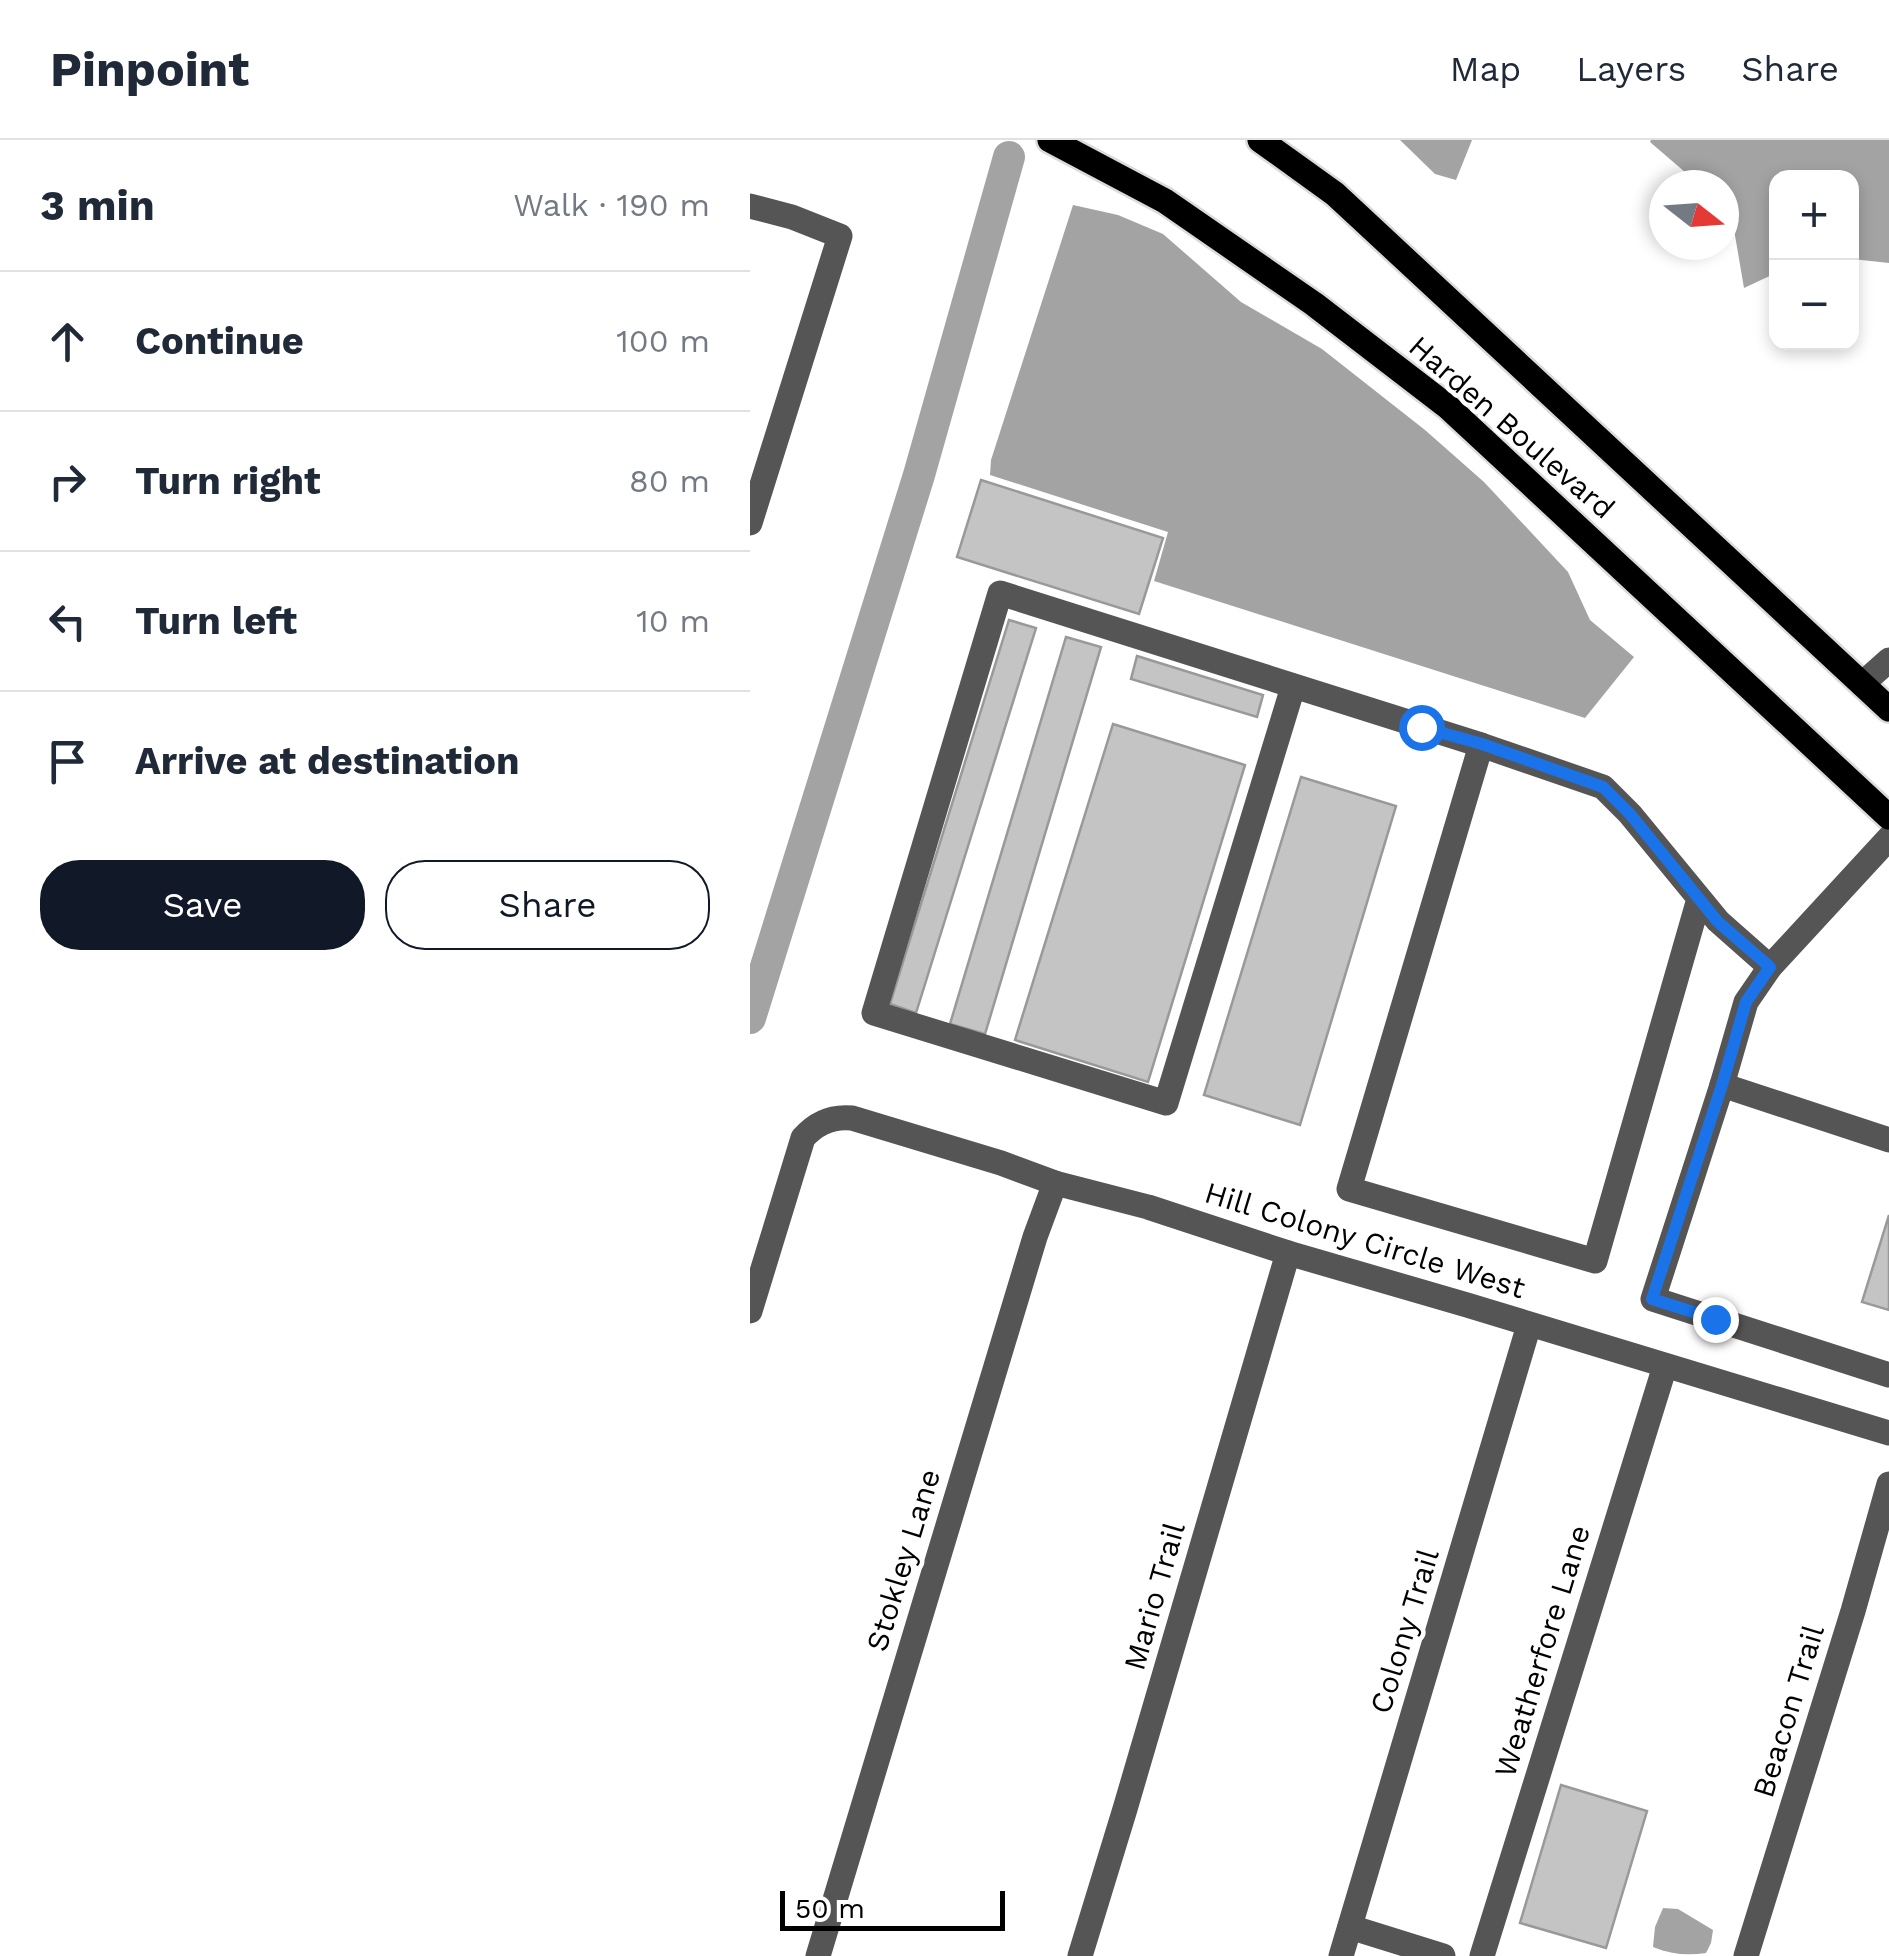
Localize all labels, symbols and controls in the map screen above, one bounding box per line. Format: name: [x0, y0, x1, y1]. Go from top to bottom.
text: Pinpoint: [50, 41, 249, 98]
text: Map: [1450, 48, 1521, 90]
text: Layers: [1576, 48, 1686, 90]
text: Share: [1741, 48, 1839, 90]
north arrow: [1649, 170, 1739, 260]
map controls: [1769, 170, 1859, 350]
button: +: [1769, 170, 1859, 260]
text: 3 min: [40, 181, 155, 230]
text: Walk · 190 m: [513, 186, 710, 224]
button: −: [1769, 260, 1859, 350]
icon: ahead: [40, 314, 95, 369]
text: Continue: [135, 319, 304, 363]
text: 100 m: [616, 322, 710, 360]
street label: Harden Boulevard: [1402, 328, 1622, 526]
icon: right: [40, 454, 95, 509]
text: Turn right: [135, 459, 321, 503]
text: 80 m: [629, 462, 710, 500]
icon: left: [40, 594, 95, 649]
text: Turn left: [135, 599, 297, 643]
text: 10 m: [636, 602, 710, 640]
route start: [1399, 705, 1445, 751]
icon: arrive: [40, 734, 95, 789]
text: Arrive at destination: [135, 739, 520, 783]
button: Save: [40, 860, 365, 950]
button: Share: [385, 860, 710, 950]
street label: Hill Colony Circle West: [1201, 1175, 1530, 1306]
route end: [1693, 1297, 1739, 1343]
street label: Stokley Lane: [859, 1465, 947, 1655]
street label: Mario Trail: [1116, 1518, 1192, 1674]
street label: Weatherfore Lane: [1487, 1521, 1597, 1781]
street label: Colony Trail: [1362, 1545, 1446, 1717]
street label: Beacon Trail: [1745, 1620, 1831, 1802]
scale bar: [780, 1886, 1005, 1930]
text: 50 m: [795, 1892, 865, 1925]

